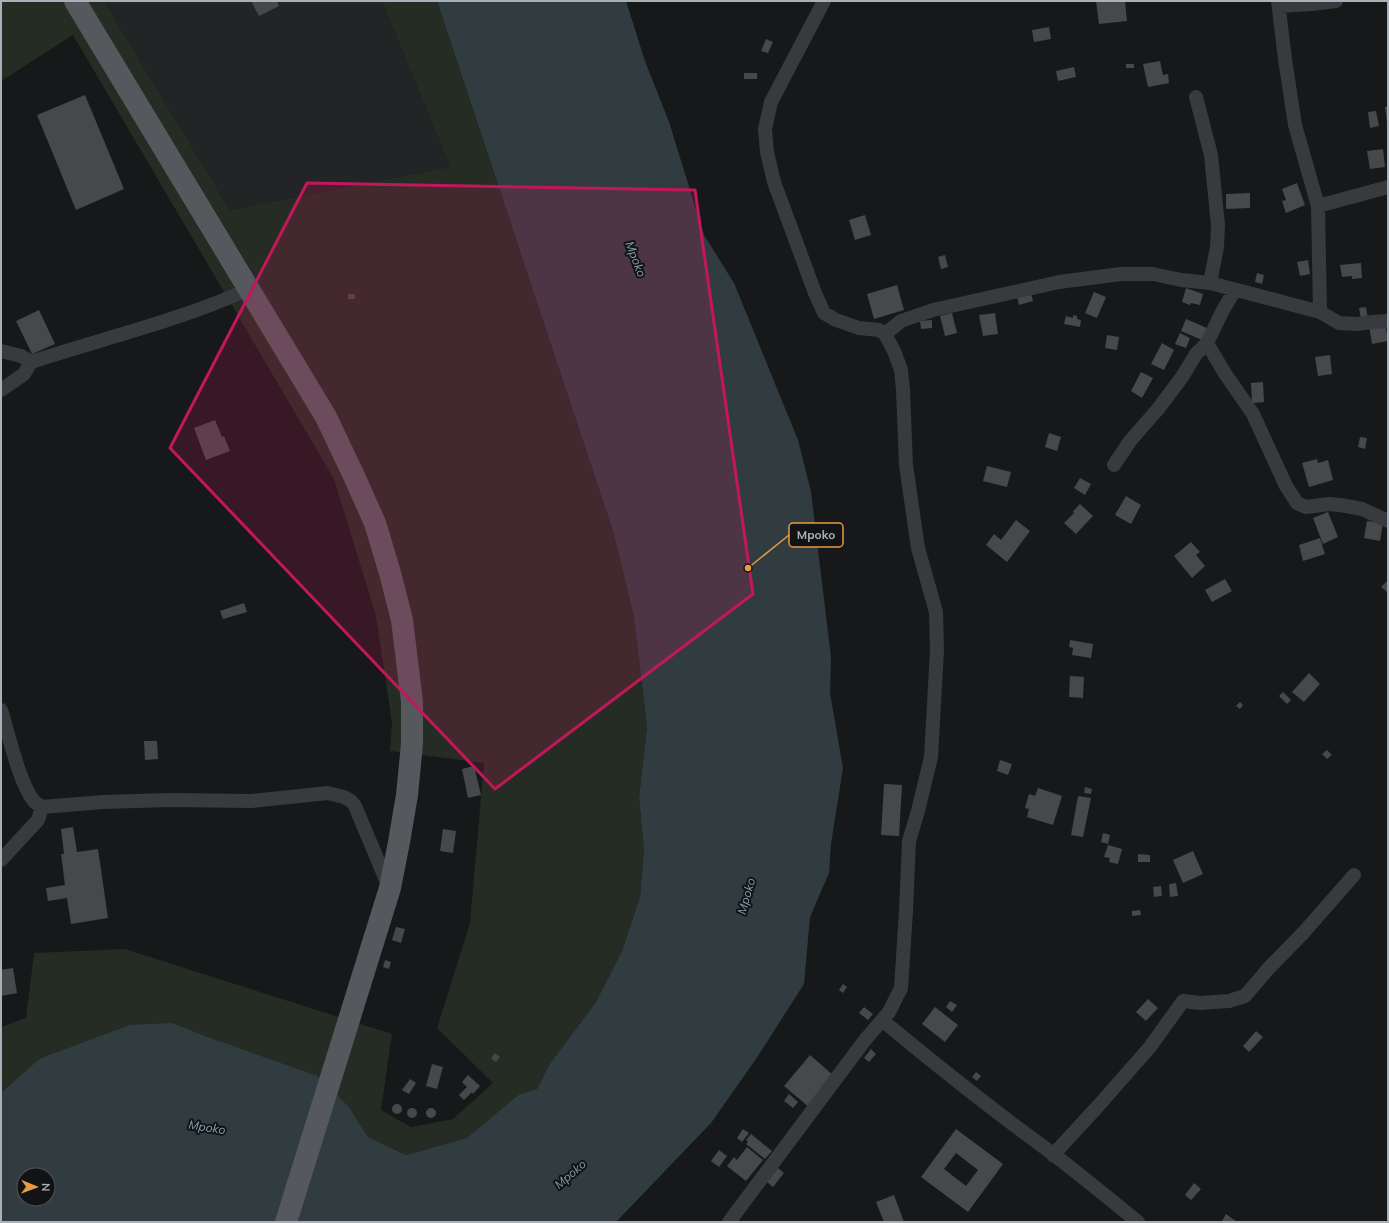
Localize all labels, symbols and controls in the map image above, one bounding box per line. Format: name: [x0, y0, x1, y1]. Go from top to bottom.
water label: Mpoko: [622, 239, 650, 279]
callout: Mpoko: [789, 523, 843, 547]
text: Mpoko: [797, 527, 835, 542]
water label: Mpoko: [734, 876, 758, 916]
water label: Mpoko: [187, 1117, 227, 1137]
water label: Mpoko: [551, 1156, 589, 1192]
north arrow: [16, 1167, 56, 1207]
text: N: [39, 1183, 53, 1191]

